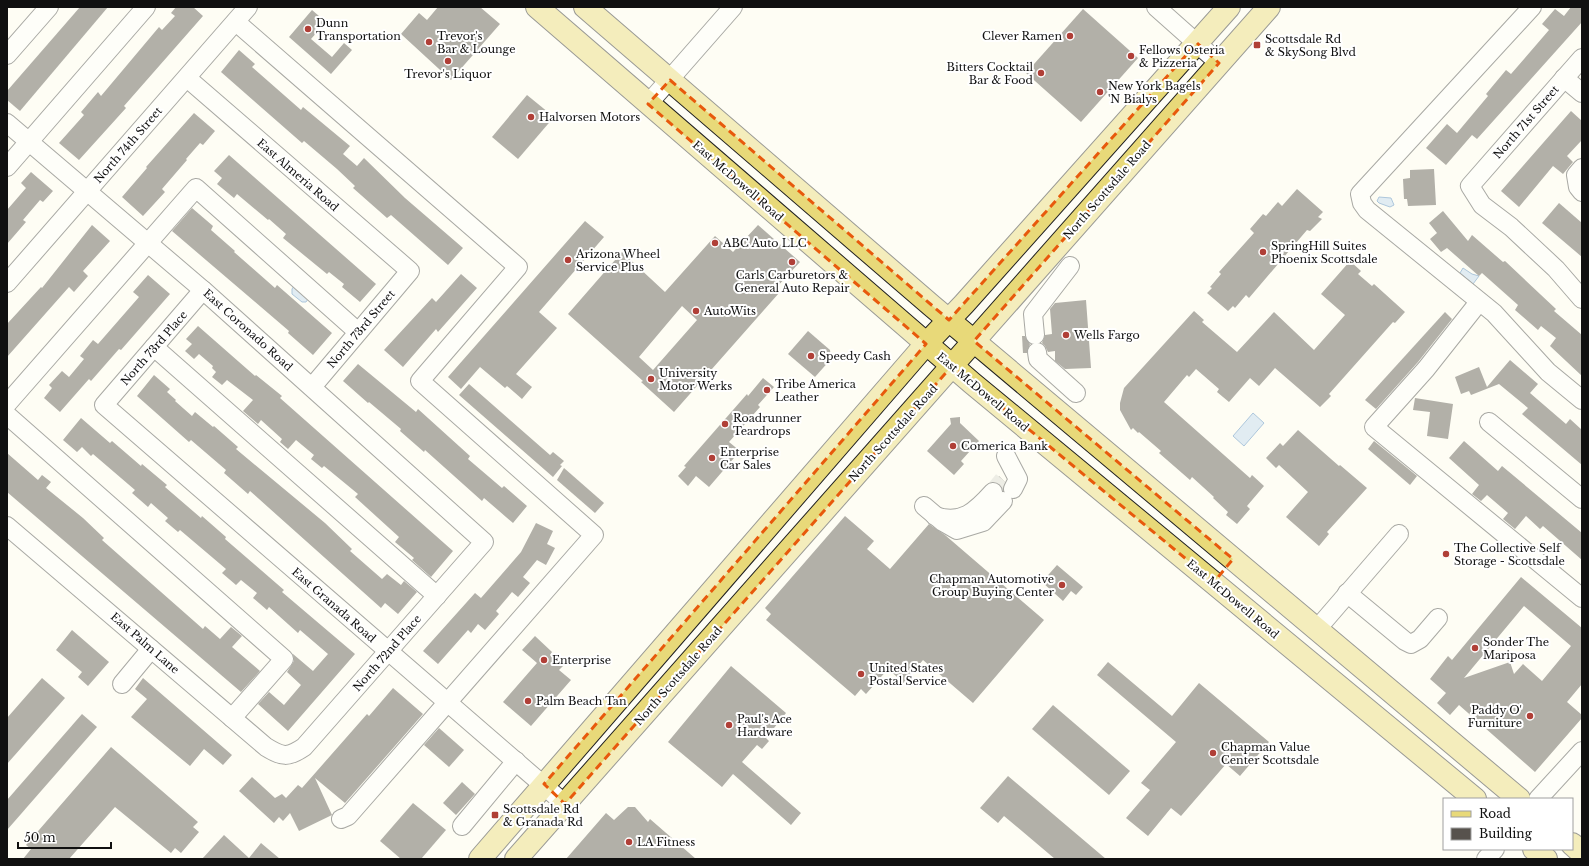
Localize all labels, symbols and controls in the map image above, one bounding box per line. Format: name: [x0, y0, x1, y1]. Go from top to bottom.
place label: Dunn Transportation: [316, 16, 401, 43]
marker: Dunn Transportation: [303, 24, 313, 34]
place label: Trevor's Bar & Lounge: [437, 29, 515, 56]
place label: Clever Ramen: [982, 29, 1062, 43]
marker: Clever Ramen: [1065, 31, 1075, 41]
place label: Scottsdale Rd & SkySong Blvd: [1265, 32, 1357, 59]
marker: Trevor's Bar & Lounge: [424, 37, 434, 47]
marker: Scottsdale Rd & SkySong Blvd: [1252, 40, 1262, 50]
place label: Fellows Osteria & Pizzeria: [1139, 43, 1226, 70]
marker: Fellows Osteria & Pizzeria: [1126, 51, 1136, 61]
marker: Trevor's Liquor: [443, 56, 453, 66]
place label: Bitters Cocktail Bar & Food: [947, 60, 1034, 87]
place label: Trevor's Liquor: [404, 67, 492, 81]
marker: Bitters Cocktail Bar & Food: [1036, 68, 1046, 78]
place label: New York Bagels 'N Bialys: [1108, 79, 1201, 106]
street label: North 71st Street: [1490, 82, 1562, 162]
marker: New York Bagels 'N Bialys: [1095, 87, 1105, 97]
street label: North 74th Street: [91, 103, 166, 186]
place label: Halvorsen Motors: [539, 110, 640, 124]
marker: Halvorsen Motors: [526, 112, 536, 122]
street label: East Almeria Road: [254, 136, 342, 215]
street label: North Scottsdale Road: [1060, 137, 1154, 242]
street label: East McDowell Road: [690, 138, 787, 225]
place label: ABC Auto LLC: [722, 236, 807, 250]
marker: ABC Auto LLC: [710, 238, 720, 248]
place label: SpringHill Suites Phoenix Scottsdale: [1271, 239, 1378, 266]
place label: Arizona Wheel Service Plus: [575, 247, 660, 274]
marker: SpringHill Suites Phoenix Scottsdale: [1258, 247, 1268, 257]
marker: Arizona Wheel Service Plus: [563, 255, 573, 265]
marker: Carls Carburetors & General Auto Repair: [787, 257, 797, 267]
place label: Carls Carburetors & General Auto Repair: [734, 268, 850, 295]
street label: East Coronado Road: [200, 286, 296, 374]
street label: North 73rd Street: [324, 286, 398, 371]
place label: AutoWits: [703, 304, 756, 318]
marker: AutoWits: [691, 306, 701, 316]
street label: North 73rd Place: [118, 308, 190, 388]
place label: Wells Fargo: [1073, 328, 1140, 342]
marker: Wells Fargo: [1061, 330, 1071, 340]
place label: Speedy Cash: [819, 349, 891, 363]
street label: East McDowell Road: [934, 349, 1032, 435]
marker: Speedy Cash: [806, 351, 816, 361]
place label: University Motor Werks: [659, 366, 732, 393]
marker: University Motor Werks: [646, 374, 656, 384]
place label: Tribe America Leather: [775, 377, 857, 404]
street label: North Scottsdale Road: [846, 381, 941, 485]
marker: Tribe America Leather: [762, 385, 772, 395]
place label: Roadrunner Teardrops: [733, 411, 802, 438]
marker: Roadrunner Teardrops: [720, 419, 730, 429]
place label: Comerica Bank: [961, 439, 1048, 453]
marker: Comerica Bank: [948, 441, 958, 451]
place label: Enterprise Car Sales: [720, 445, 779, 472]
marker: Enterprise Car Sales: [707, 453, 717, 463]
place label: The Collective Self Storage - Scottsdale: [1454, 541, 1565, 568]
marker: The Collective Self Storage - Scottsdale: [1441, 549, 1451, 559]
street label: East McDowell Road: [1184, 556, 1282, 642]
street label: East Granada Road: [289, 565, 379, 646]
place label: Chapman Automotive Group Buying Center: [929, 572, 1055, 599]
marker: Chapman Automotive Group Buying Center: [1057, 580, 1067, 590]
street label: East Palm Lane: [108, 609, 182, 677]
street label: North 72nd Place: [350, 612, 424, 694]
street label: North Scottsdale Road: [631, 623, 725, 728]
place label: Sonder The Mariposa: [1483, 635, 1549, 662]
marker: Sonder The Mariposa: [1470, 643, 1480, 653]
place label: Enterprise: [552, 653, 611, 667]
marker: Enterprise: [539, 655, 549, 665]
place label: United States Postal Service: [869, 661, 947, 688]
marker: United States Postal Service: [856, 669, 866, 679]
place label: Palm Beach Tan: [536, 694, 627, 708]
marker: Palm Beach Tan: [523, 696, 533, 706]
place label: Paddy O' Furniture: [1468, 703, 1522, 730]
marker: Paddy O' Furniture: [1525, 711, 1535, 721]
place label: Paul's Ace Hardware: [737, 712, 793, 739]
marker: Paul's Ace Hardware: [724, 720, 734, 730]
place label: Chapman Value Center Scottsdale: [1221, 740, 1319, 767]
marker: Chapman Value Center Scottsdale: [1208, 748, 1218, 758]
legend: [1443, 798, 1573, 850]
place label: Scottsdale Rd & Granada Rd: [503, 802, 584, 829]
text: Road: [1479, 806, 1511, 821]
marker: Scottsdale Rd & Granada Rd: [490, 810, 500, 820]
scale bar: [18, 824, 111, 850]
text: Building: [1479, 826, 1533, 841]
text: 50 m: [24, 830, 56, 845]
place label: LA Fitness: [637, 835, 695, 849]
marker: LA Fitness: [624, 837, 634, 847]

